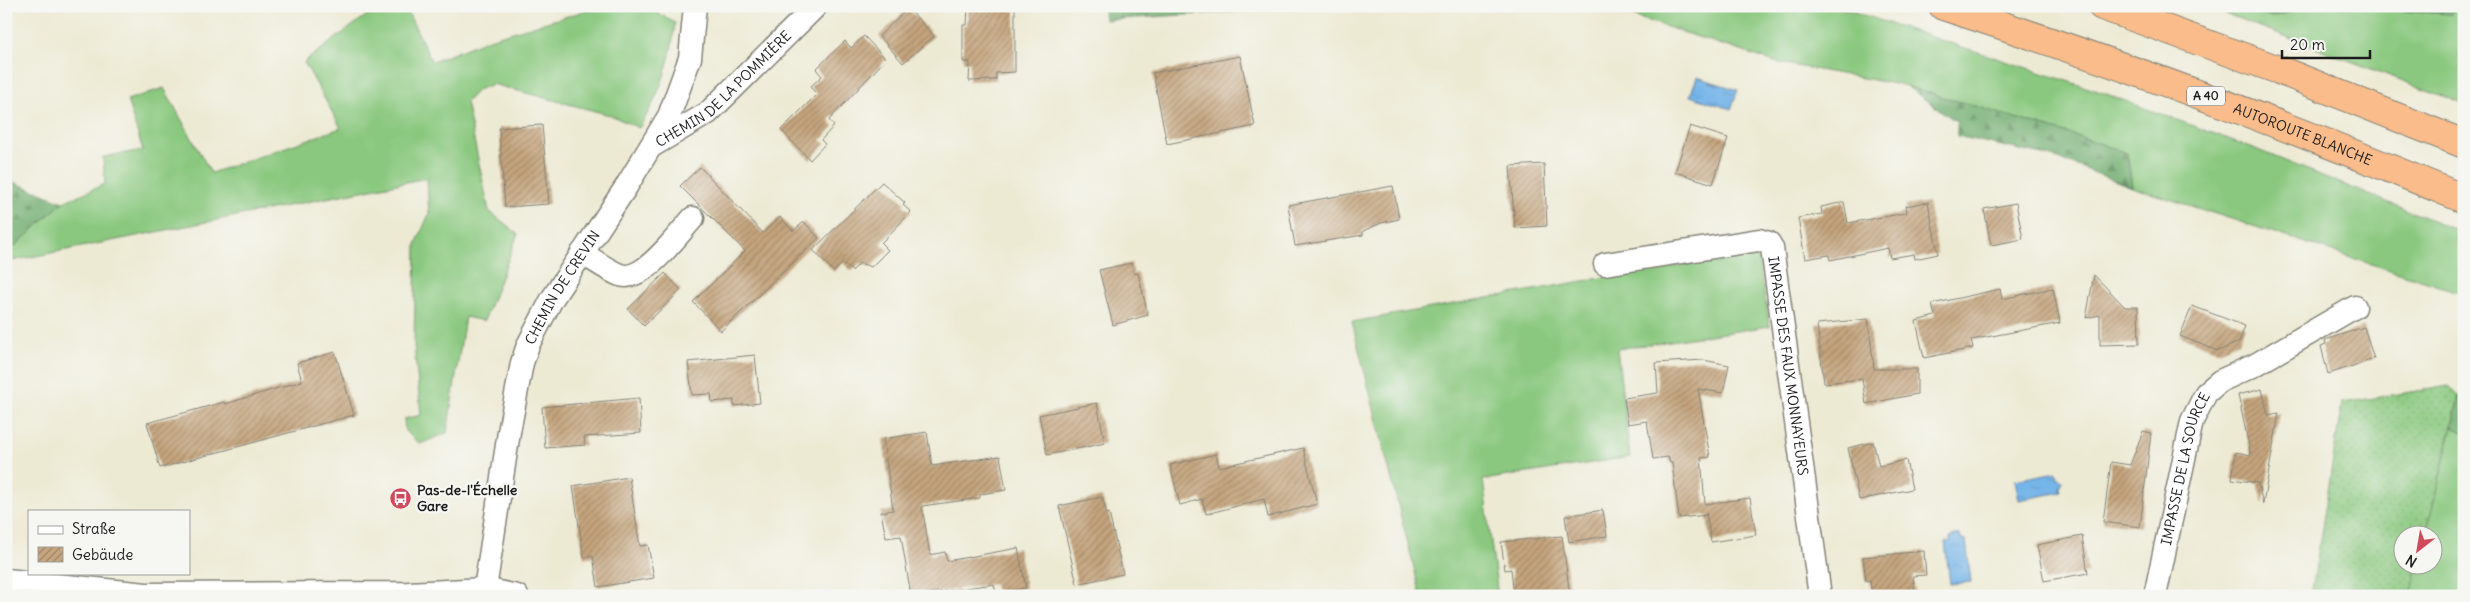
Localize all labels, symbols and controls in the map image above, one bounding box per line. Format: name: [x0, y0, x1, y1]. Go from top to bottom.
street label: CHEMIN DE LA POMMIÈRE: [652, 27, 795, 151]
scale bar: [2282, 28, 2370, 60]
text: 20 m: [2290, 35, 2325, 54]
road number: A 40: [2187, 86, 2225, 105]
street label: AUTOROUTE BLANCHE: [2231, 99, 2375, 169]
street label: CHEMIN DE CREVIN: [521, 227, 604, 348]
street label: IMPASSE DES FAUX MONNAYEURS: [1764, 255, 1812, 477]
street label: IMPASSE DE LA SOURCE: [2157, 389, 2214, 547]
place label: Pas-de-l'Échelle Gare: [417, 481, 518, 515]
bus stop icon: Pas-de-l'Échelle Gare: [389, 486, 413, 510]
legend: [28, 510, 190, 574]
text: Straße: [72, 519, 116, 538]
north arrow: [2392, 524, 2442, 574]
text: Gebäude: [72, 545, 133, 564]
text: N: [2403, 551, 2420, 571]

